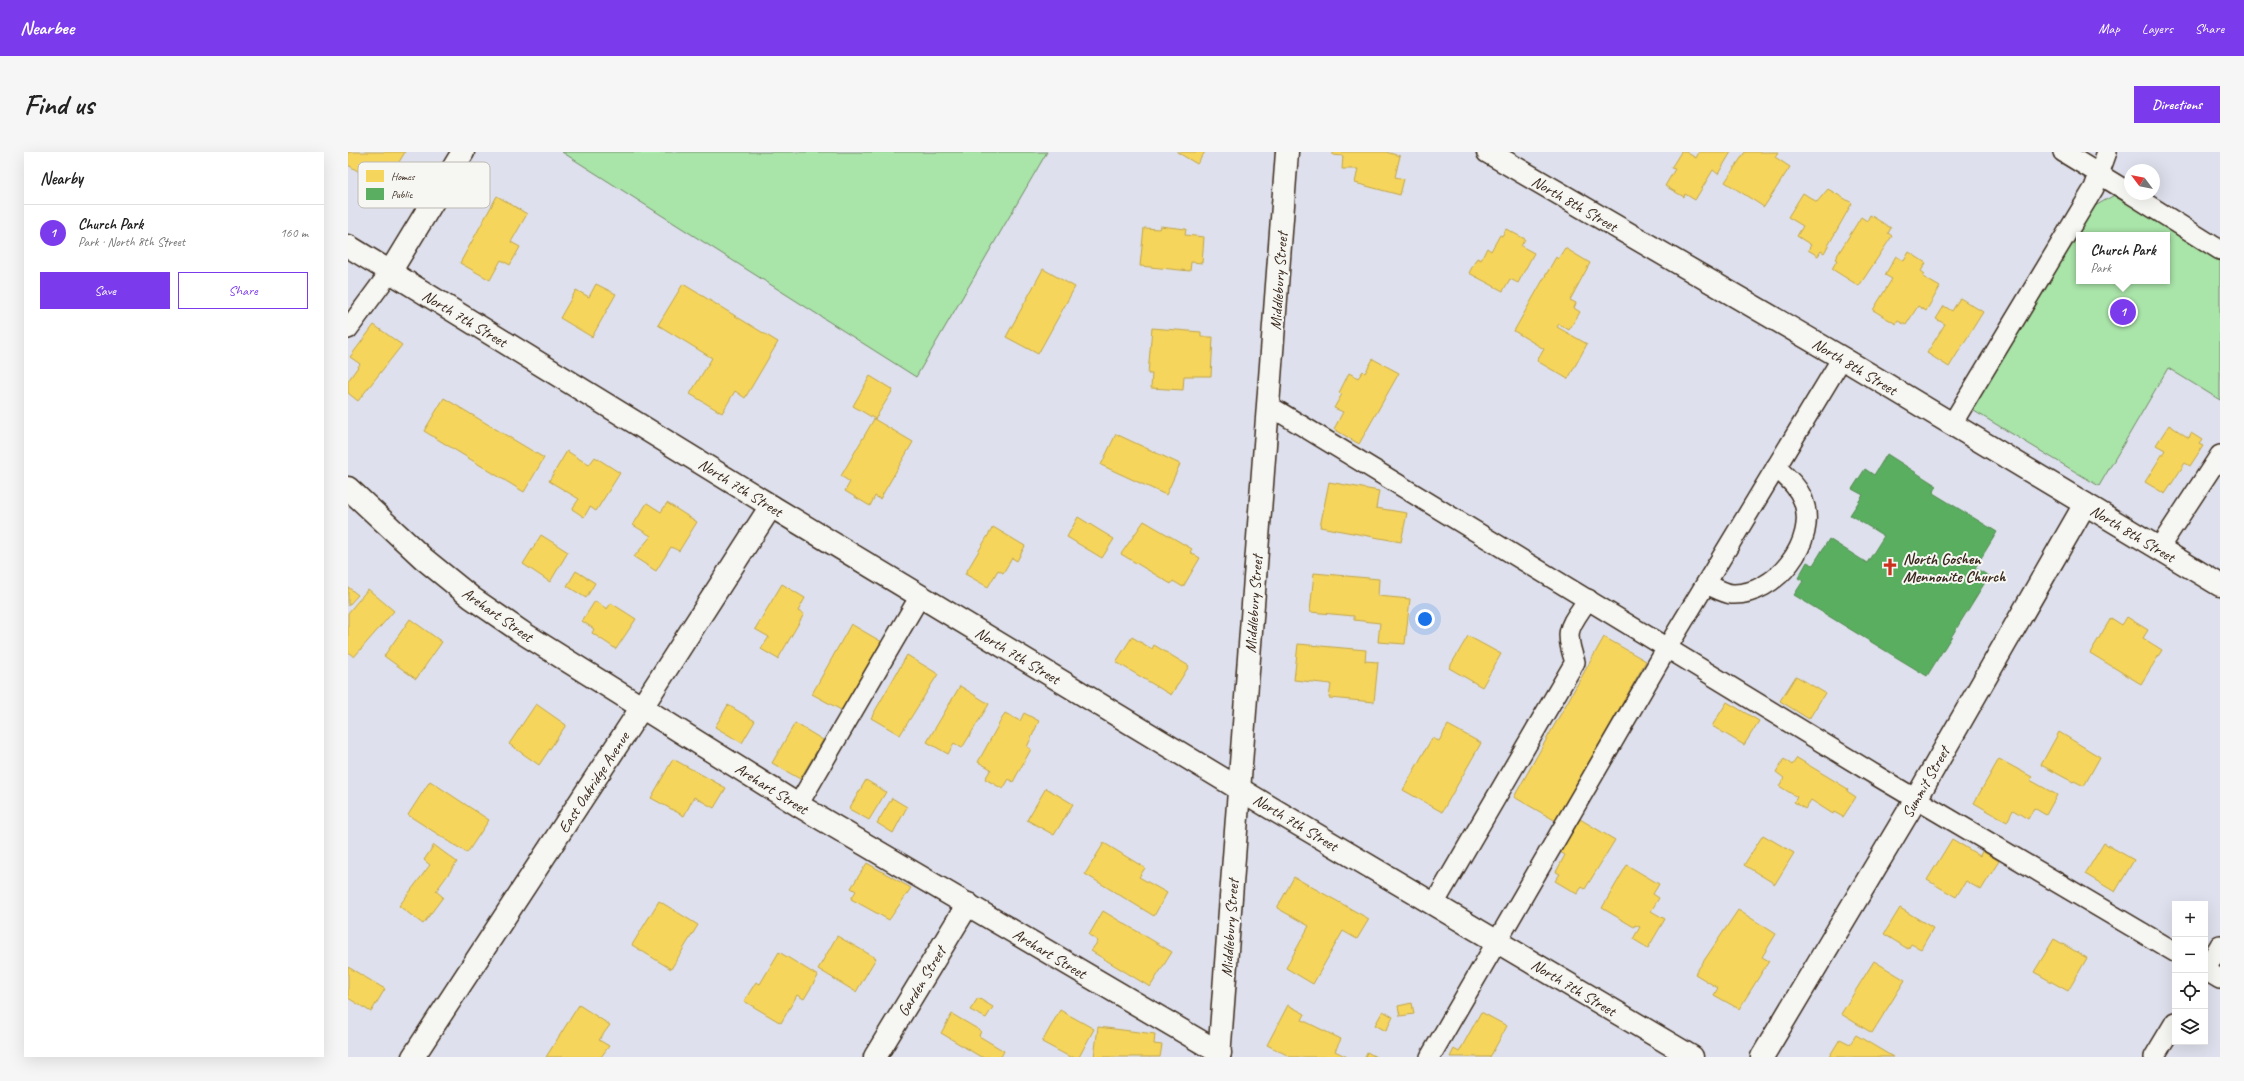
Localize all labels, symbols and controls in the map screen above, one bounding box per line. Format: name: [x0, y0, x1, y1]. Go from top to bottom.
text: Nearbee: [20, 16, 74, 40]
text: Map: [2098, 20, 2120, 37]
text: Layers: [2142, 20, 2173, 37]
text: Share: [2195, 20, 2224, 37]
button: Directions: [2134, 86, 2220, 123]
text: Find us: [24, 87, 94, 122]
legend: [358, 162, 490, 208]
north arrow: [2124, 164, 2160, 200]
text: Nearby: [40, 168, 83, 189]
text: Homes: [391, 169, 416, 183]
street label: North 8th Street: [1528, 171, 1622, 237]
text: Public: [391, 187, 413, 201]
text: Church Park: [78, 215, 143, 234]
text: 1: [50, 225, 56, 241]
text: 160 m: [280, 225, 308, 241]
street label: Middlebury Street: [1266, 229, 1293, 331]
popup: [2076, 232, 2170, 284]
text: Park · North 8th Street: [78, 234, 185, 250]
text: Church Park: [2090, 241, 2156, 260]
text: Park: [2090, 260, 2111, 276]
button: Save: [40, 272, 170, 309]
button: Share: [178, 272, 308, 309]
street label: North 7th Street: [418, 286, 512, 353]
pin: 1: [2110, 297, 2136, 327]
street label: North 8th Street: [1808, 334, 1902, 401]
street label: North 7th Street: [695, 454, 788, 523]
street label: North 8th Street: [2086, 501, 2180, 568]
place label: North Goshen Mennonite Church: [1903, 549, 2006, 587]
street label: Middlebury Street: [1241, 552, 1268, 654]
church icon: North Goshen Mennonite Church: [1880, 557, 1900, 577]
street label: Arehart Street: [458, 583, 538, 647]
your location: [1415, 609, 1435, 629]
street label: North 7th Street: [971, 623, 1065, 690]
street label: East Oakridge Avenue: [554, 727, 635, 837]
street label: Summit Street: [1897, 741, 1956, 822]
street label: Arehart Street: [731, 759, 813, 820]
street label: North 7th Street: [1249, 790, 1343, 857]
street label: Middlebury Street: [1217, 876, 1244, 978]
map controls: [2172, 901, 2208, 1045]
button: +: [2172, 901, 2208, 937]
street label: Arehart Street: [1009, 924, 1091, 984]
button: −: [2172, 937, 2208, 973]
street label: Garden Street: [893, 941, 952, 1020]
street label: North 7th Street: [1527, 955, 1621, 1022]
button: locate: [2172, 973, 2208, 1009]
button: layers: [2172, 1009, 2208, 1045]

